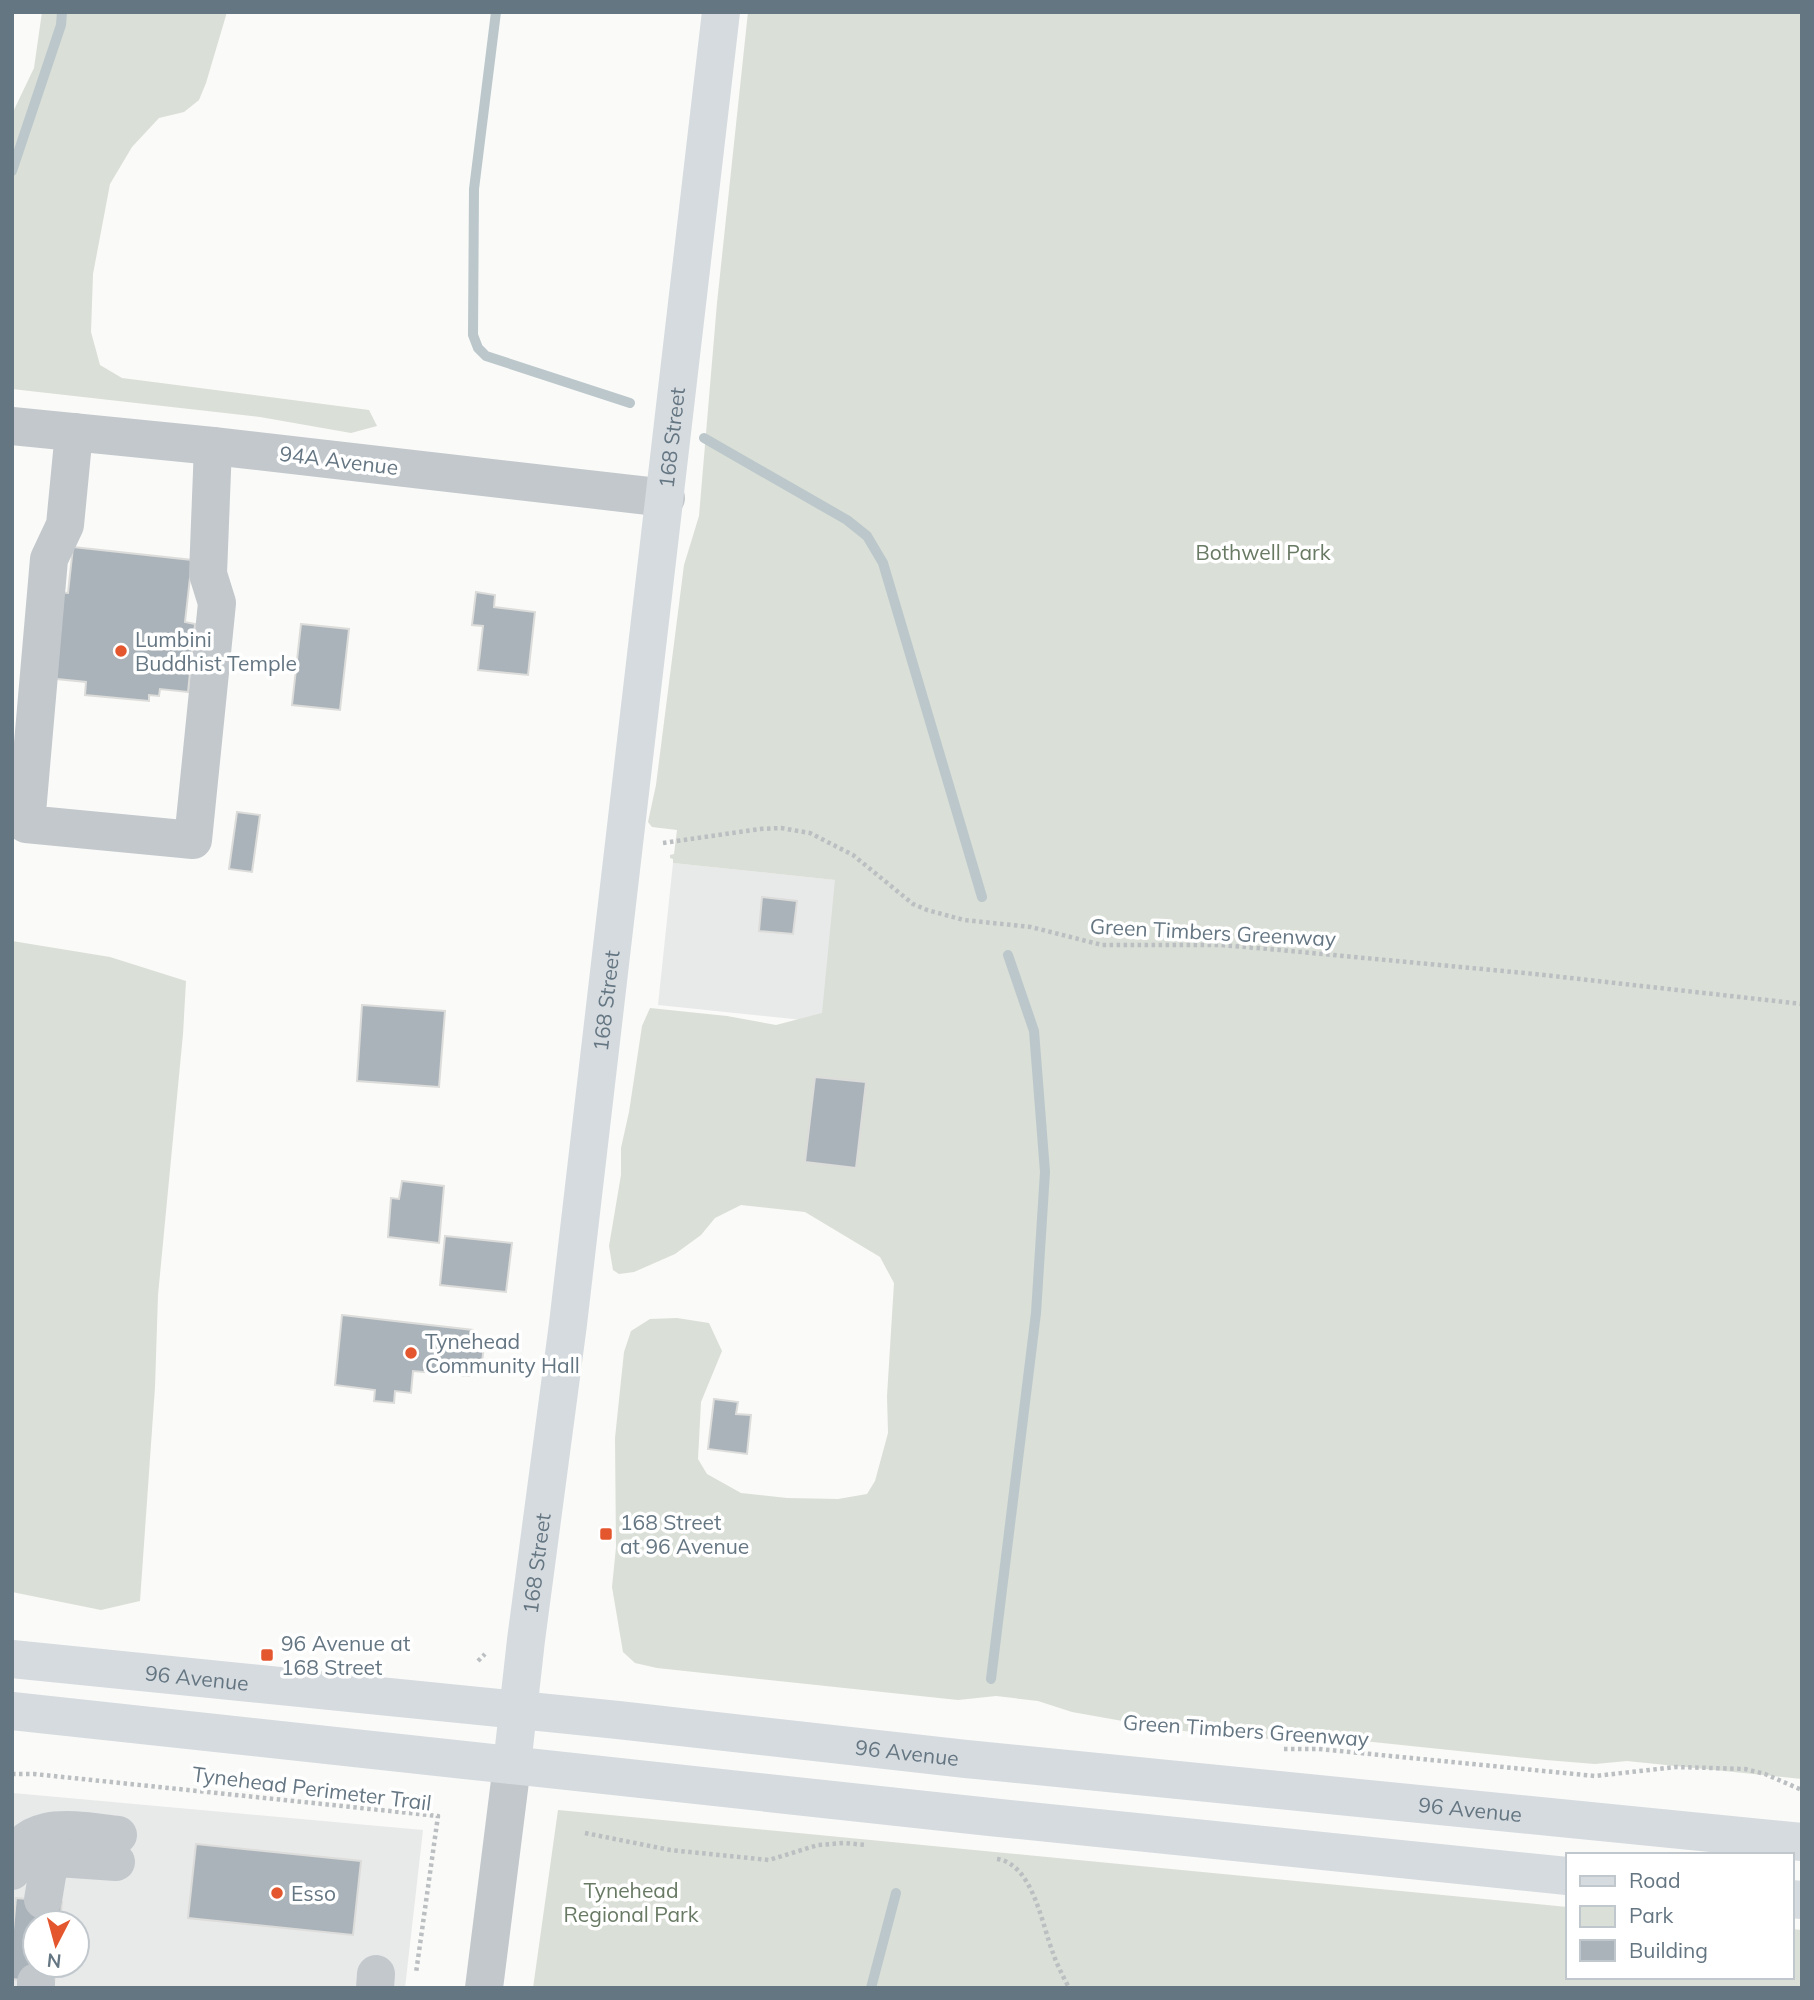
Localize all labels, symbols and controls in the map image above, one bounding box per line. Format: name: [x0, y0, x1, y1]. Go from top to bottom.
street label: 168 Street: [653, 386, 690, 489]
street label: 94A Avenue: [278, 440, 400, 480]
park label: Bothwell Park: [1196, 539, 1331, 565]
place label: Lumbini Buddhist Temple: [135, 626, 297, 676]
marker: Lumbini Buddhist Temple: [113, 643, 129, 659]
street label: Green Timbers Greenway: [1089, 913, 1337, 951]
street label: 168 Street: [587, 949, 624, 1053]
place label: Tynehead Community Hall: [425, 1328, 580, 1378]
marker: Tynehead Community Hall: [403, 1345, 419, 1361]
place label: 168 Street at 96 Avenue: [620, 1509, 749, 1559]
street label: 168 Street: [517, 1511, 556, 1615]
marker: 168 Street at 96 Avenue: [598, 1526, 614, 1542]
place label: 96 Avenue at 168 Street: [281, 1630, 410, 1680]
marker: 96 Avenue at 168 Street: [259, 1647, 275, 1663]
street label: 96 Avenue: [144, 1659, 250, 1696]
street label: Green Timbers Greenway: [1122, 1708, 1370, 1752]
street label: 96 Avenue: [854, 1734, 960, 1771]
street label: Tynehead Perimeter Trail: [191, 1760, 433, 1816]
street label: 96 Avenue: [1417, 1791, 1523, 1827]
legend: [1566, 1853, 1793, 1979]
text: Road: [1629, 1867, 1680, 1893]
park label: Tynehead Regional Park: [564, 1877, 699, 1927]
place label: Esso: [291, 1880, 336, 1906]
marker: Esso: [269, 1885, 285, 1901]
text: Park: [1629, 1902, 1673, 1928]
north arrow: [21, 1909, 91, 1979]
text: Building: [1629, 1937, 1708, 1963]
text: N: [46, 1948, 63, 1974]

